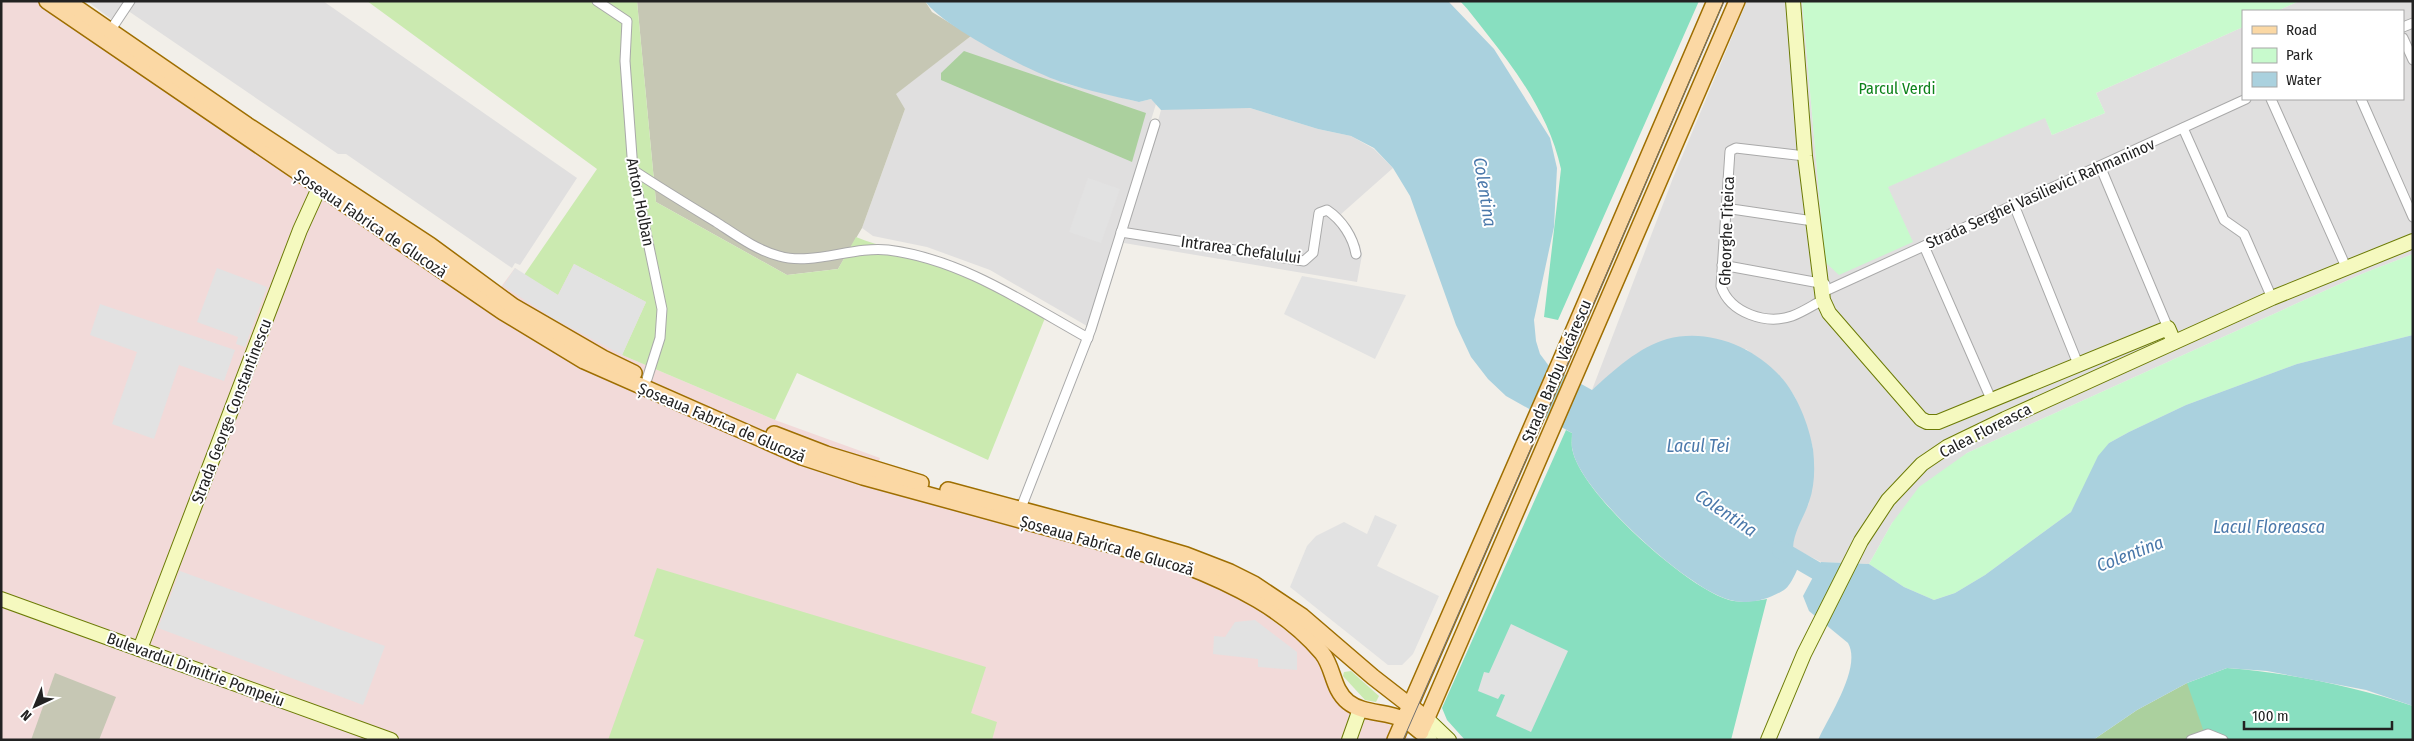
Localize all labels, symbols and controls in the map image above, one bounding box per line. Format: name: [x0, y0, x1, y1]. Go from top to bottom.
legend: [2242, 10, 2404, 100]
text: Road: [2286, 21, 2317, 39]
text: Park: [2286, 46, 2313, 64]
text: Water: [2286, 71, 2322, 89]
park label: Parcul Verdi: [1859, 79, 1935, 98]
street label: Strada Serghei Vasilievici Rahmaninov: [1923, 134, 2158, 253]
street label: Anton Holban: [623, 156, 658, 248]
water label: Colentina: [1469, 156, 1501, 228]
street label: Șoseaua Fabrica de Glucoză: [290, 165, 451, 282]
street label: Gheorghe Titeica: [1715, 176, 1738, 286]
street label: Intrarea Chefalului: [1180, 232, 1302, 267]
street label: Strada Barbu Văcărescu: [1518, 297, 1595, 446]
street label: Strada George Constantinescu: [187, 316, 276, 506]
street label: Șoseaua Fabrica de Glucoză: [635, 379, 808, 467]
street label: Calea Floreasca: [1936, 399, 2034, 462]
water label: Lacul Tei: [1666, 435, 1730, 457]
water label: Colentina: [1691, 484, 1761, 542]
street label: Șoseaua Fabrica de Glucoză: [1018, 512, 1196, 580]
water label: Lacul Floreasca: [2213, 516, 2325, 538]
water label: Colentina: [2093, 531, 2167, 577]
street label: Bulevardul Dimitrie Pompeiu: [104, 628, 287, 710]
north arrow: [10, 681, 60, 731]
scale bar: [2244, 698, 2392, 730]
text: N: [17, 706, 35, 724]
text: 100 m: [2252, 707, 2289, 725]

